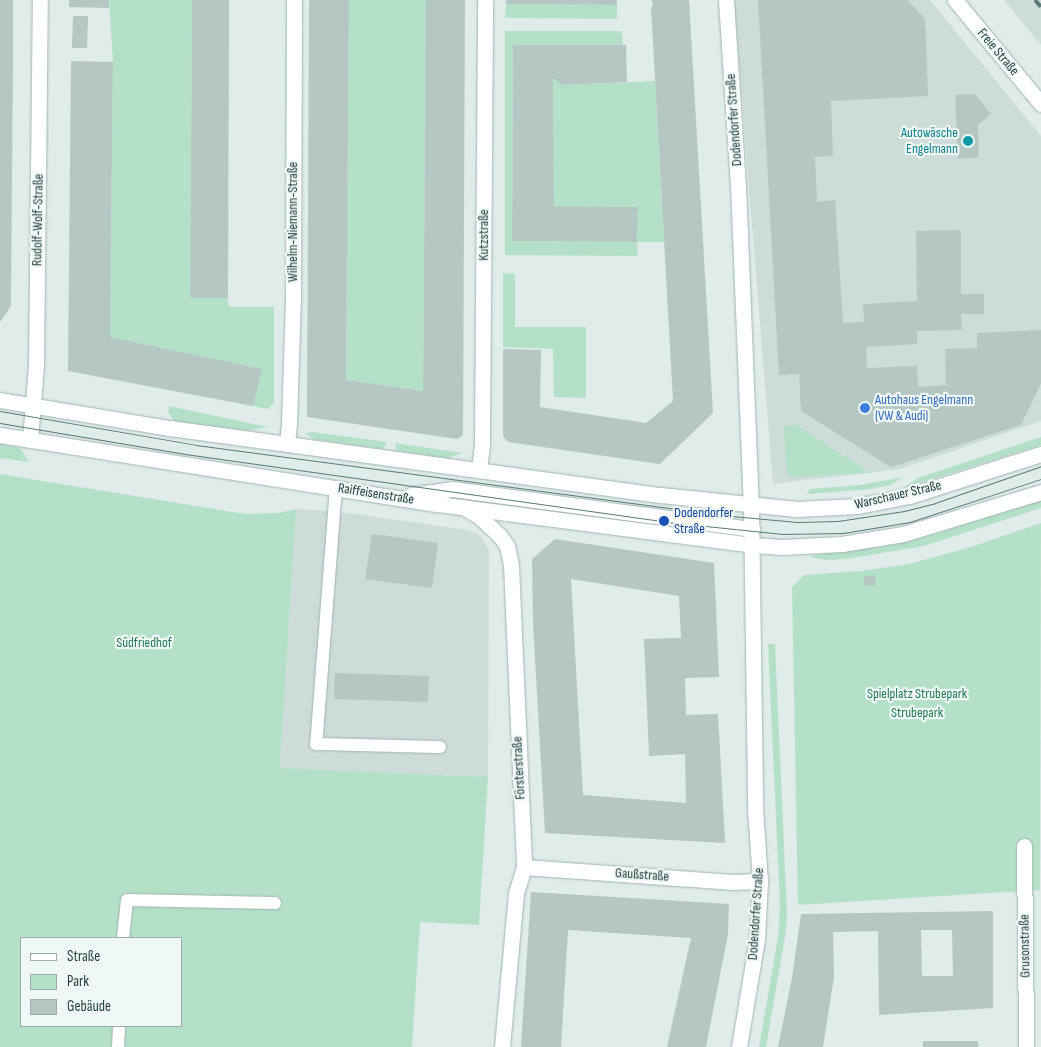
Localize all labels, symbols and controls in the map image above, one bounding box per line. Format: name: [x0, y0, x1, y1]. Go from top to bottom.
street label: Freie Straße: [974, 25, 1022, 79]
street label: Dodendorfer Straße: [722, 73, 746, 167]
place label: Autowäsche Engelmann: [901, 125, 958, 158]
marker: Autowäsche Engelmann: [962, 135, 974, 147]
street label: Wilhelm-Niemann-Straße: [285, 162, 301, 282]
street label: Rudolf-Wolf-Straße: [29, 174, 47, 266]
street label: Kutzstraße: [476, 209, 492, 261]
place label: Autohaus Engelmann (VW & Audi): [875, 392, 973, 424]
marker: Autohaus Engelmann (VW & Audi): [859, 402, 871, 414]
street label: Warschauer Straße: [853, 477, 943, 513]
street label: Raiffeisenstraße: [337, 480, 415, 508]
place label: Dodendorfer Straße: [674, 505, 733, 538]
marker: Dodendorfer Straße: [658, 515, 670, 527]
park label: Südfriedhof: [116, 635, 172, 651]
park label: Spielplatz Strubepark: [867, 686, 967, 702]
park label: Strubepark: [891, 705, 943, 721]
street label: Försterstraße: [509, 736, 529, 800]
street label: Gaußstraße: [614, 865, 670, 885]
street label: Dodendorfer Straße: [744, 867, 768, 961]
street label: Grusonstraße: [1016, 914, 1034, 978]
legend: [20, 937, 182, 1027]
text: Straße: [67, 947, 100, 966]
text: Park: [67, 972, 89, 991]
text: Gebäude: [67, 997, 111, 1016]

